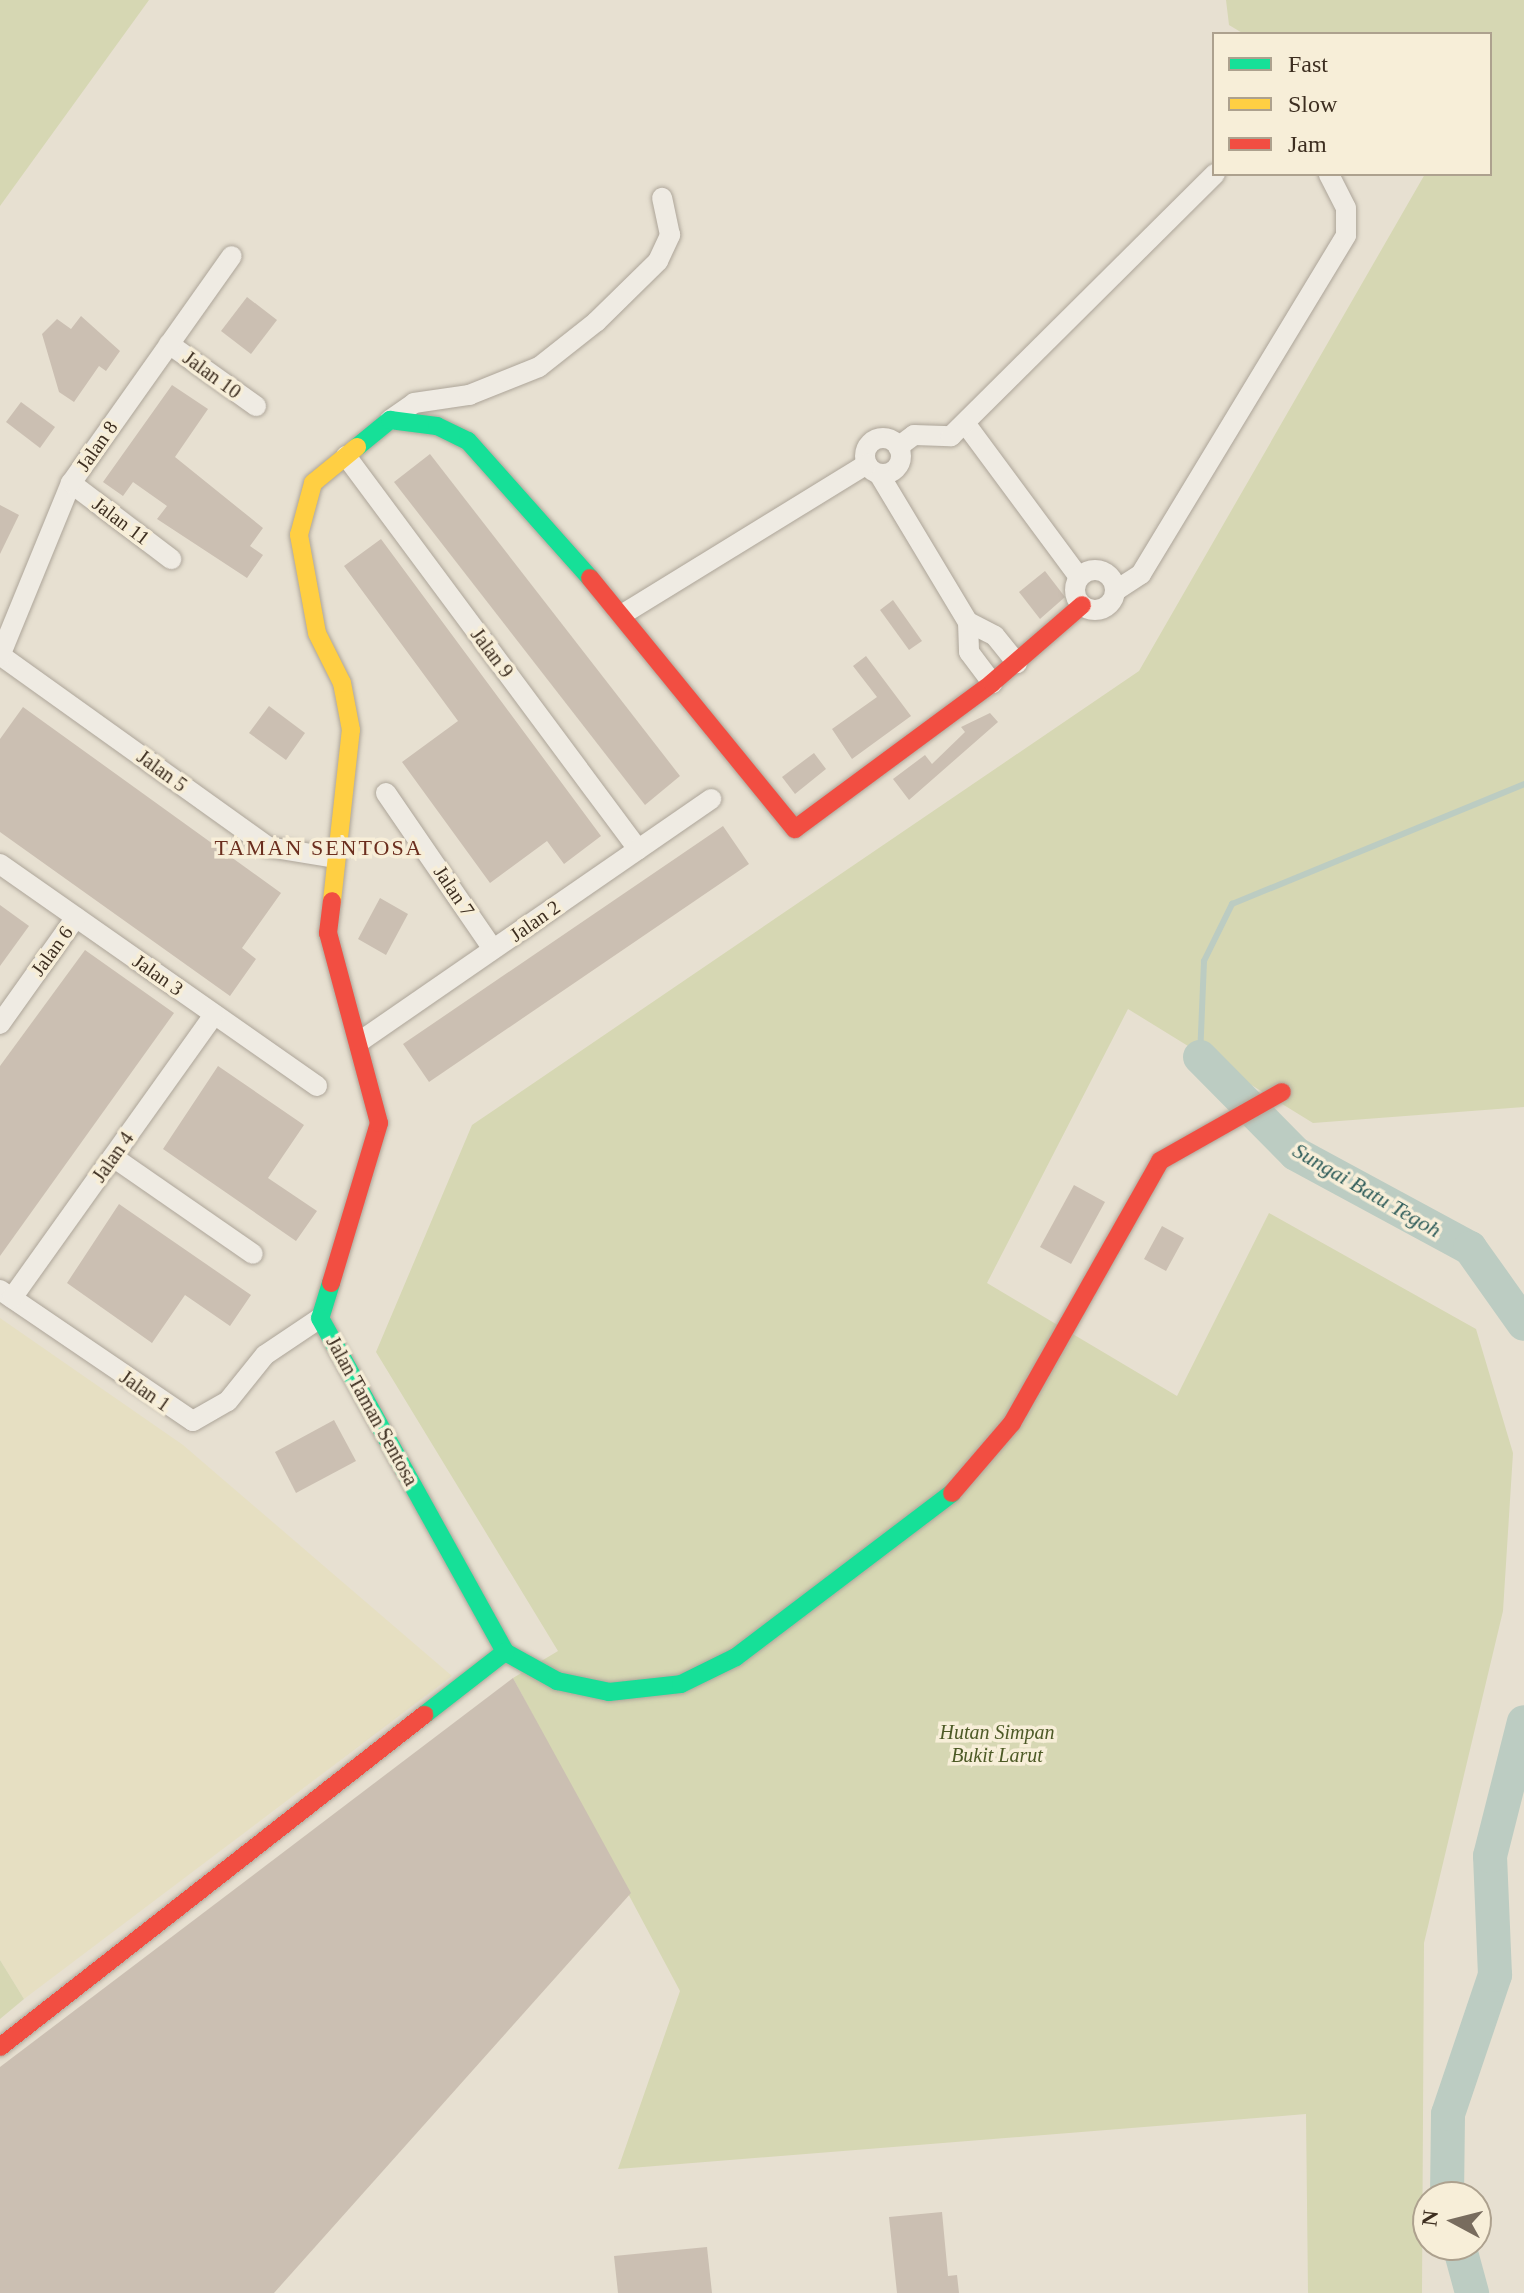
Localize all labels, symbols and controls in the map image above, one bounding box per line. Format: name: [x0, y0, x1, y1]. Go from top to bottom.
legend: [1212, 32, 1492, 176]
text: Fast: [1288, 51, 1328, 77]
text: Slow: [1288, 91, 1337, 117]
text: Jam: [1288, 131, 1327, 157]
street label: Jalan 10: [178, 346, 246, 404]
street label: Jalan 8: [71, 416, 123, 476]
street label: Jalan 11: [88, 492, 154, 550]
street label: Jalan 9: [466, 623, 518, 683]
street label: Jalan 5: [132, 745, 192, 797]
district label: TAMAN SENTOSA: [214, 835, 424, 861]
street label: Jalan 7: [428, 861, 480, 921]
street label: Jalan 2: [505, 895, 565, 947]
street label: Jalan 6: [26, 921, 78, 981]
street label: Jalan 3: [128, 949, 188, 1001]
street label: Jalan 4: [87, 1127, 139, 1187]
water label: Sungai Batu Tegoh: [1288, 1137, 1446, 1243]
street label: Jalan Taman Sentosa: [321, 1332, 423, 1490]
street label: Jalan 1: [115, 1365, 175, 1417]
park label: Hutan Simpan Bukit Larut: [940, 1721, 1054, 1768]
north arrow: [1412, 2181, 1492, 2261]
text: N: [1416, 2209, 1443, 2228]

